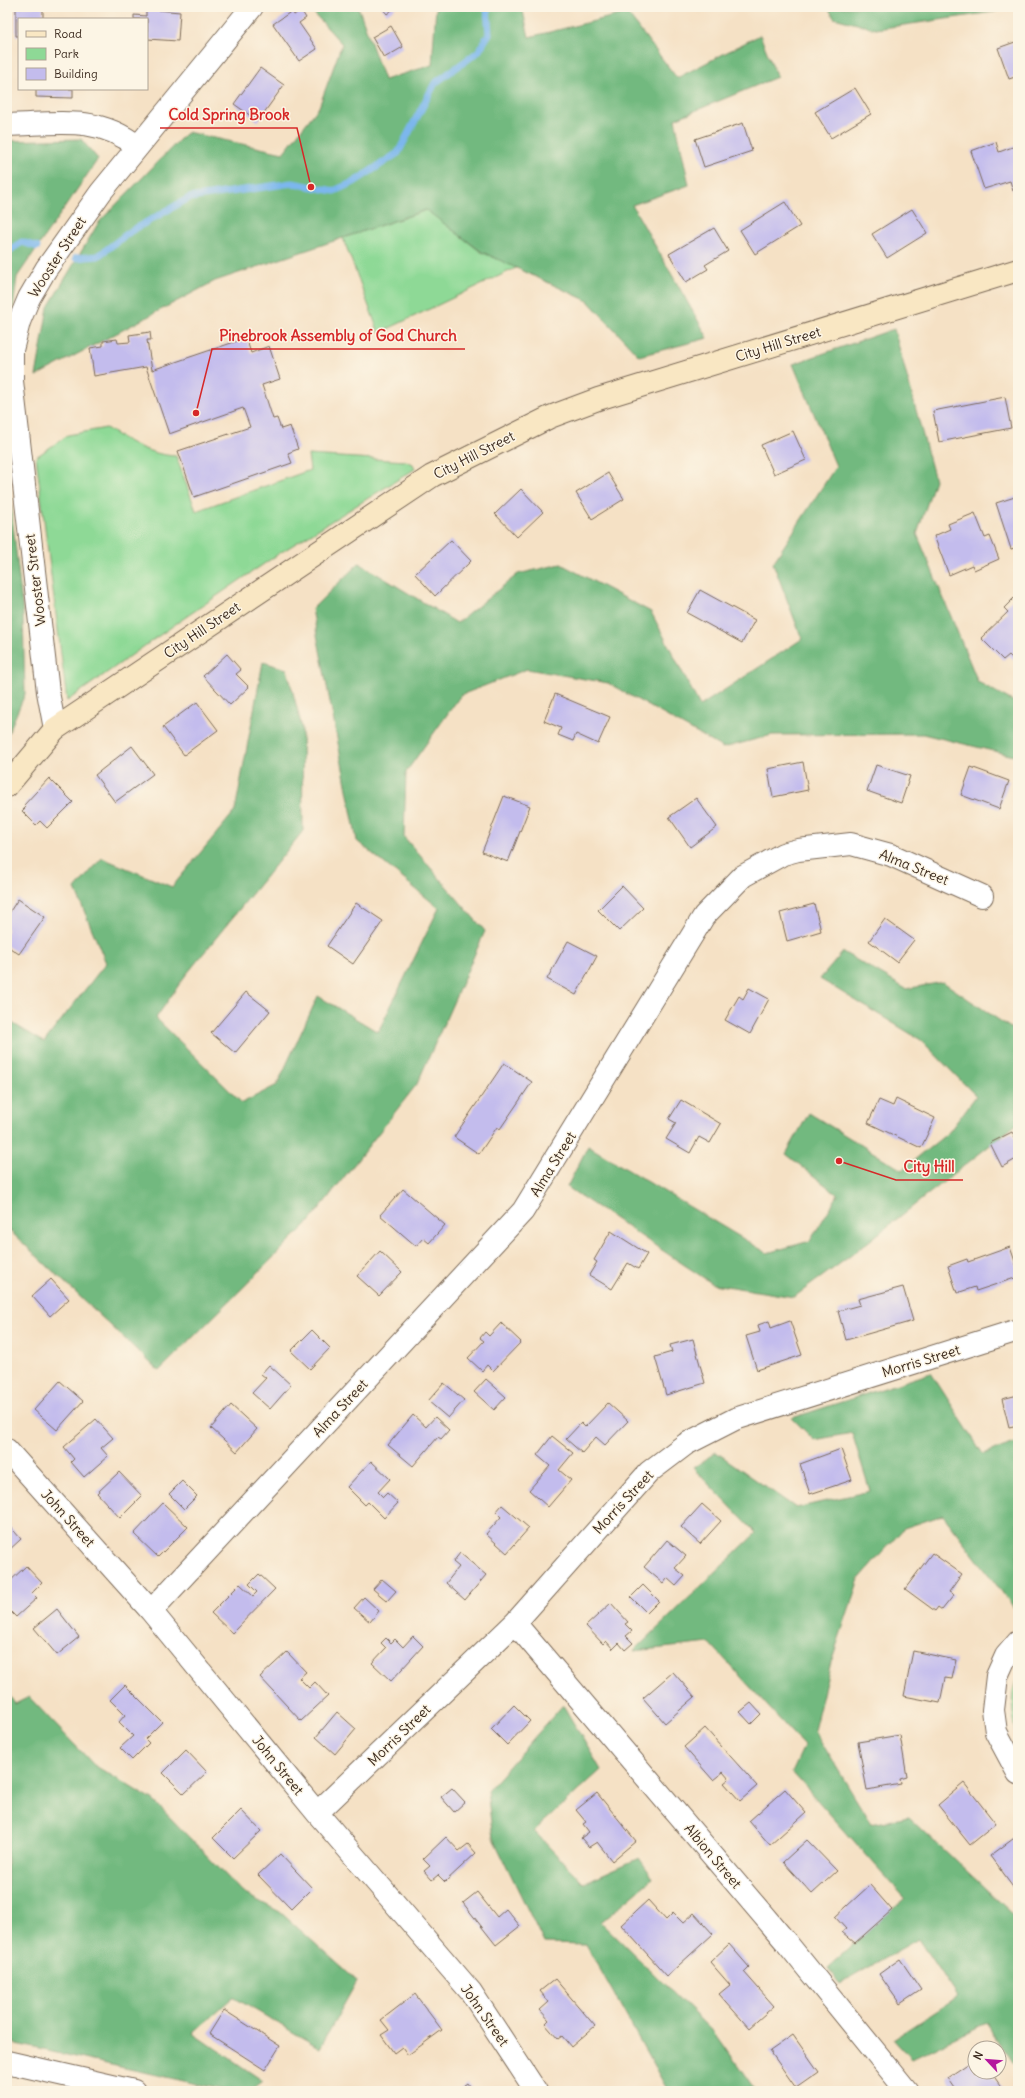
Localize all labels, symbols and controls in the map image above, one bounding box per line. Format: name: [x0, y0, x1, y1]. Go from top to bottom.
legend: [18, 18, 148, 90]
text: Road: [54, 26, 82, 41]
text: Park: [54, 46, 79, 61]
text: Building: [54, 66, 98, 81]
callout: Cold Spring Brook: [160, 101, 297, 128]
text: Cold Spring Brook: [168, 105, 290, 125]
street label: Wooster Street: [24, 213, 90, 301]
callout: Pinebrook Assembly of God Church: [212, 322, 465, 349]
street label: City Hill Street: [733, 322, 823, 366]
text: Pinebrook Assembly of God Church: [219, 326, 457, 346]
street label: City Hill Street: [430, 427, 518, 483]
street label: Wooster Street: [20, 533, 50, 627]
street label: City Hill Street: [160, 598, 244, 662]
street label: Alma Street: [877, 845, 952, 889]
street label: Alma Street: [526, 1128, 580, 1200]
callout: City Hill: [896, 1153, 963, 1180]
text: City Hill: [903, 1157, 955, 1177]
street label: Morris Street: [880, 1341, 963, 1381]
street label: Alma Street: [308, 1375, 372, 1441]
street label: Morris Street: [589, 1466, 657, 1538]
street label: John Street: [37, 1485, 99, 1551]
street label: Morris Street: [364, 1700, 434, 1770]
street label: John Street: [248, 1731, 308, 1799]
street label: Albion Street: [680, 1820, 746, 1893]
street label: John Street: [457, 1980, 513, 2050]
north arrow: [967, 2040, 1007, 2080]
text: N: [970, 2049, 986, 2062]

